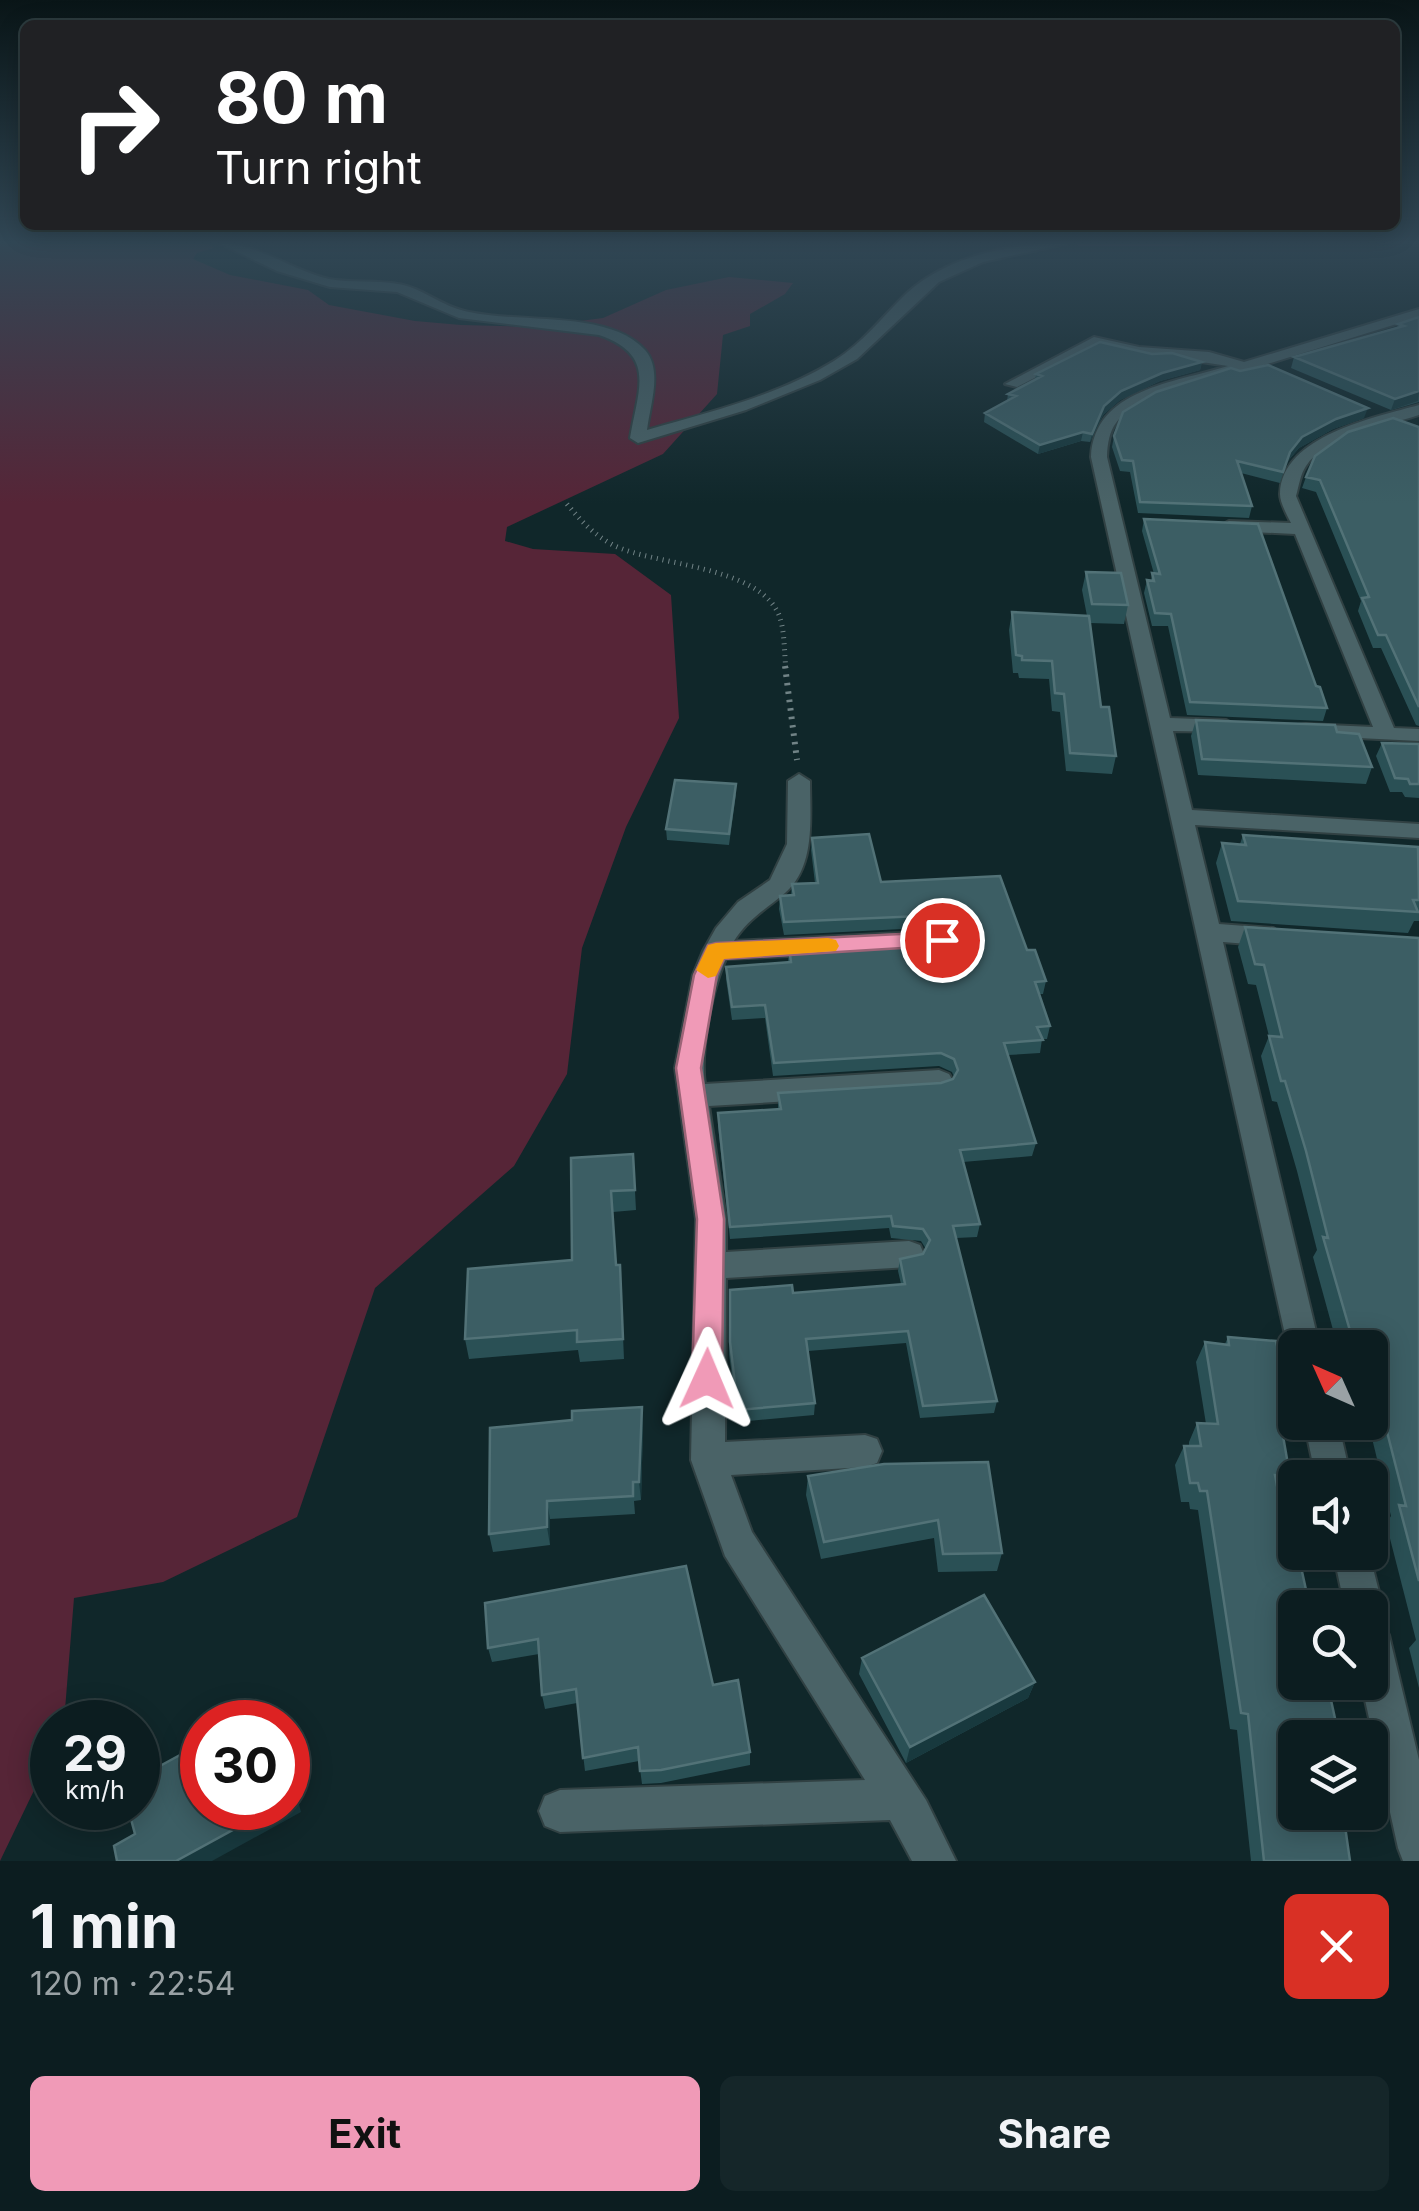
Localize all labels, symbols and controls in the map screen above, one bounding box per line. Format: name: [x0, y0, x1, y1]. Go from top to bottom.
text: 80 m: [215, 55, 388, 140]
icon: right: [50, 60, 180, 190]
text: Turn right: [215, 140, 422, 195]
pin: [900, 898, 985, 983]
icon: arrive: [915, 913, 970, 968]
position arrow: [655, 1327, 759, 1431]
north arrow: [1278, 1330, 1388, 1440]
map controls: [1278, 1330, 1388, 1830]
button: sound: [1278, 1460, 1388, 1570]
button: search: [1278, 1590, 1388, 1700]
speed limit sign: 30: [180, 1700, 310, 1830]
button: layers: [1278, 1720, 1388, 1830]
text: 29: [63, 1723, 127, 1783]
text: km/h: [65, 1775, 125, 1805]
text: 1 min: [30, 1890, 178, 1962]
button: close: [1284, 1894, 1389, 1999]
text: 120 m · 22:54: [30, 1964, 235, 2003]
button: Exit: [30, 2076, 700, 2191]
button: Share: [720, 2076, 1389, 2191]

